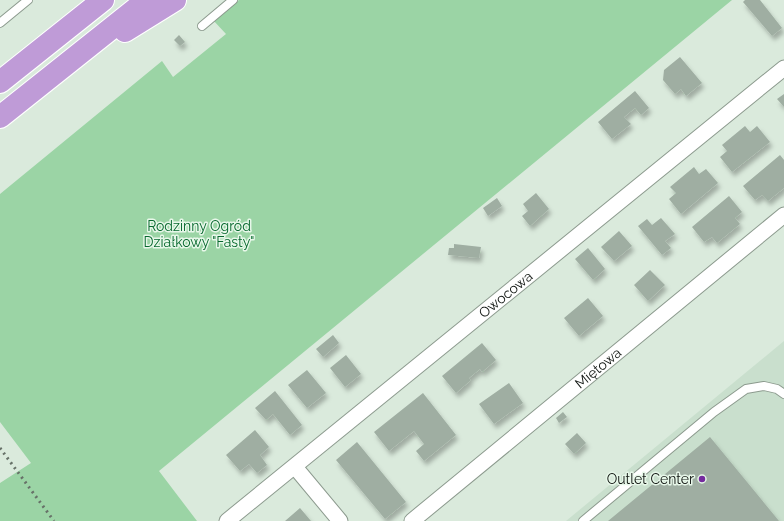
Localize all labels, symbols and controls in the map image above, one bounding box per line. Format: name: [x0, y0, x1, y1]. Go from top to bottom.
park label: Rodzinny Ogród Działkowy "Fasty": [144, 218, 254, 250]
street label: Owocowa: [475, 268, 536, 321]
street label: Miętowa: [572, 344, 624, 392]
place label: Outlet Center: [607, 471, 694, 487]
marker: Outlet Center: [697, 474, 707, 484]

